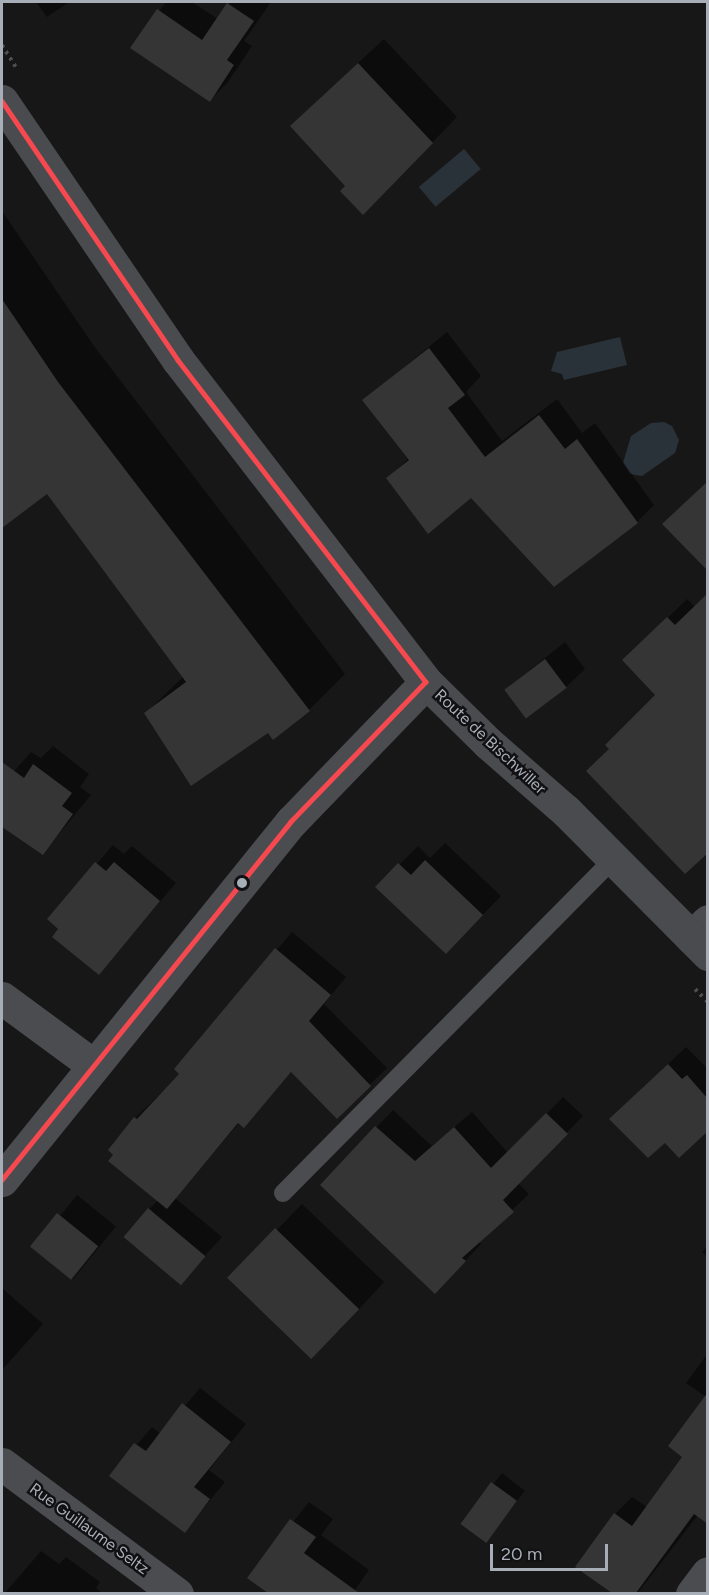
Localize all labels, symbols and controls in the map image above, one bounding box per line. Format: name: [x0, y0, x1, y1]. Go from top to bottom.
street label: Route de Bischwiller: [430, 686, 550, 798]
unlabelled marker: [236, 877, 248, 889]
street label: Rue Guillaume Seltz: [26, 1479, 152, 1579]
scale bar: [493, 1532, 612, 1570]
text: 20 m: [501, 1543, 542, 1565]

